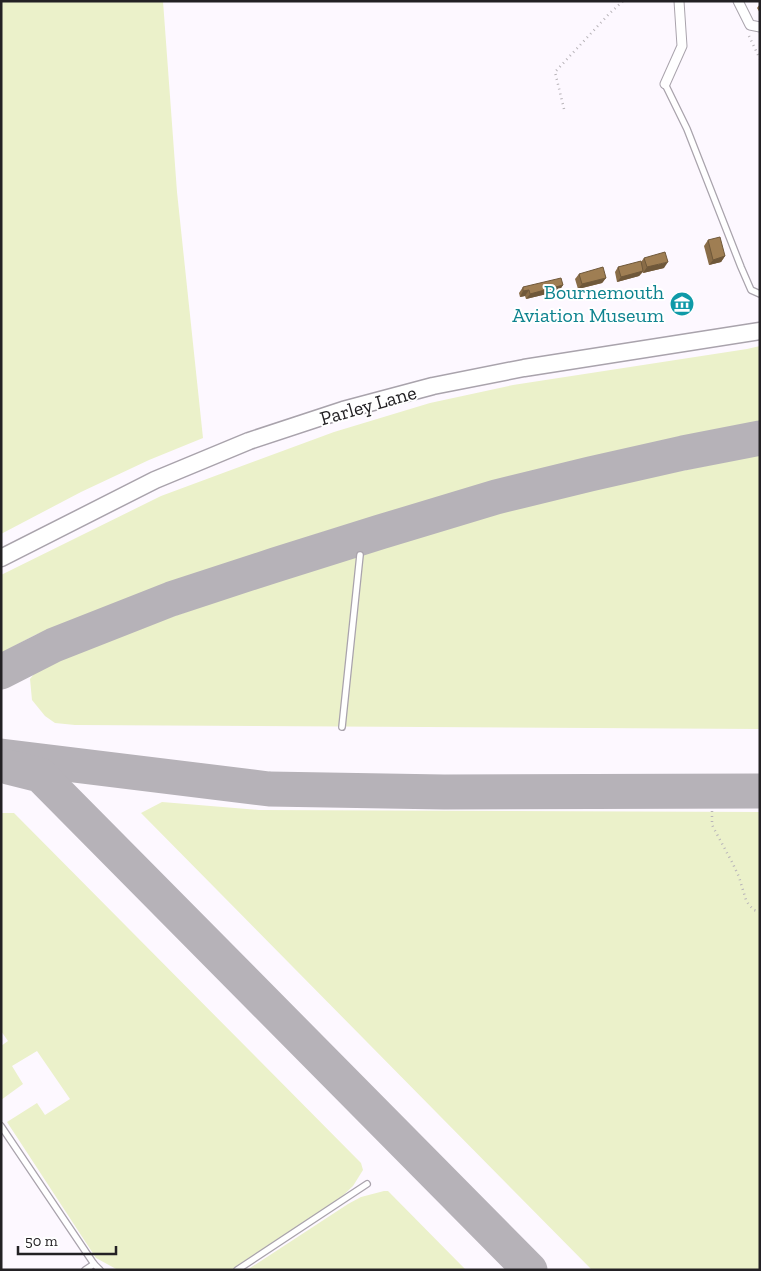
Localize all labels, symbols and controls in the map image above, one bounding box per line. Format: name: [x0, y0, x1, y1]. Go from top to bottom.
place label: Bournemouth Aviation Museum: [512, 280, 665, 327]
museum icon: Bournemouth Aviation Museum: [669, 291, 695, 317]
street label: Parley Lane: [317, 380, 419, 430]
scale bar: [18, 1224, 115, 1256]
text: 50 m: [25, 1232, 58, 1250]

